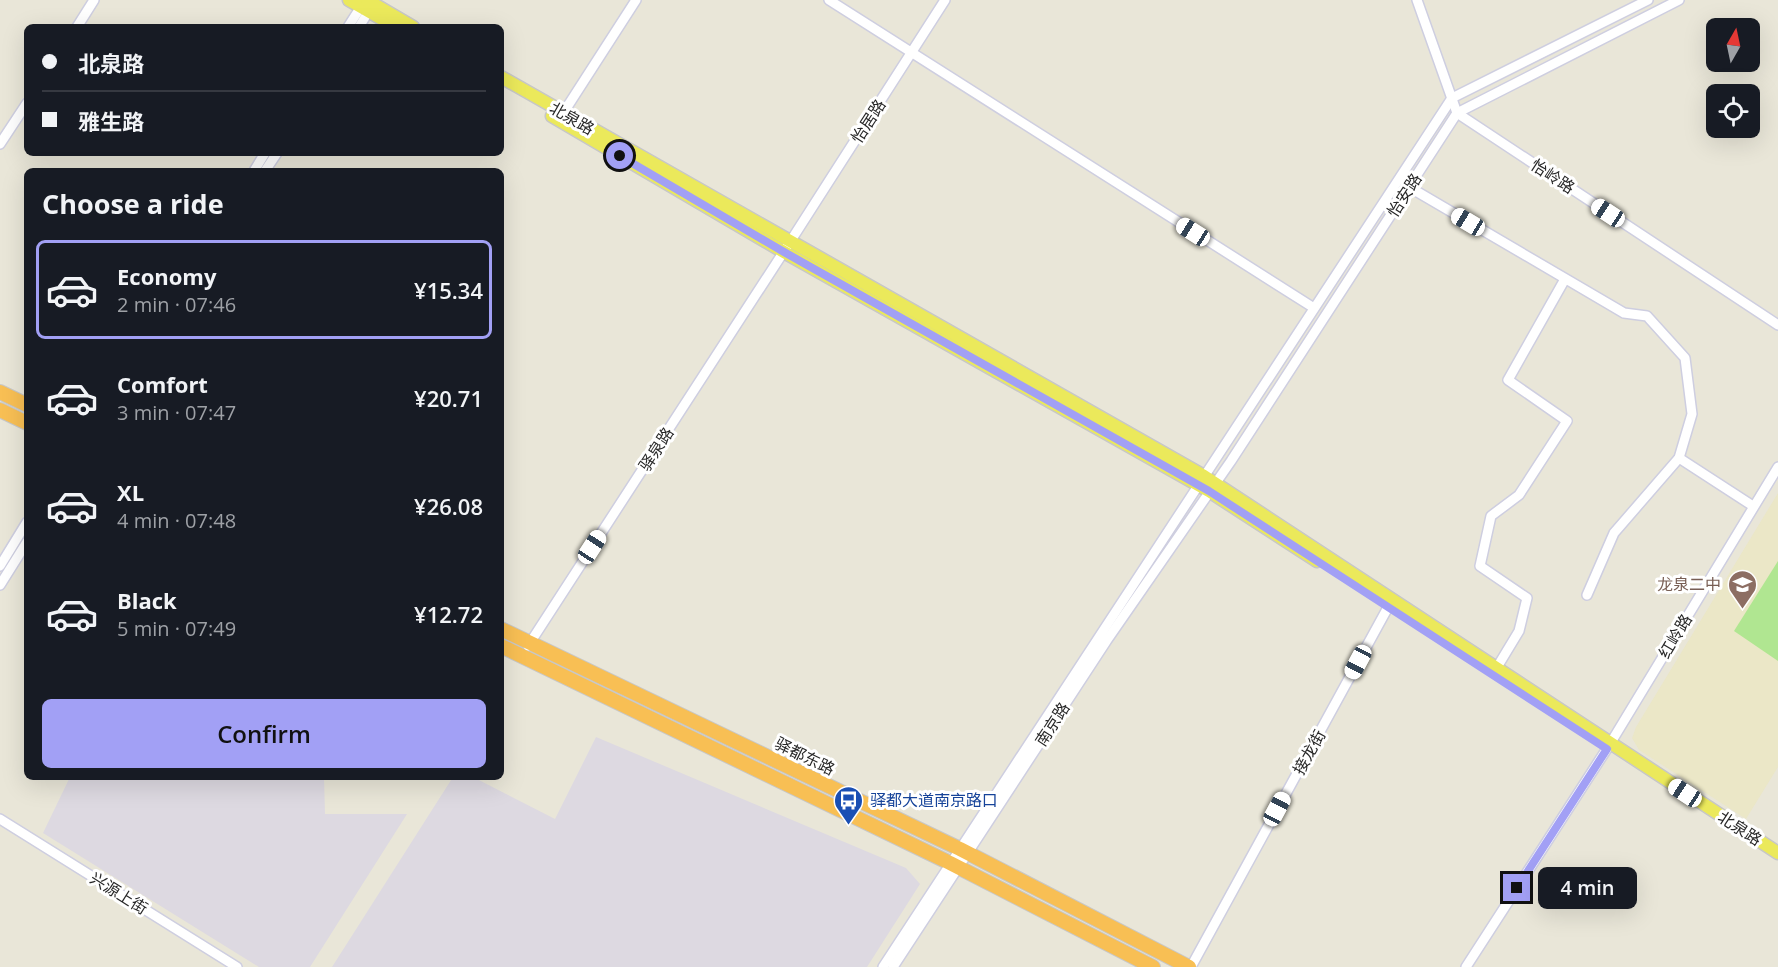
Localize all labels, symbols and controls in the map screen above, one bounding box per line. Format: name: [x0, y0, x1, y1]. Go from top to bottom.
north arrow: [1706, 18, 1760, 72]
map controls: [1706, 18, 1760, 138]
text: 北泉路: [78, 48, 144, 78]
button: locate: [1706, 84, 1760, 138]
street label: 怡居路: [846, 95, 890, 147]
street label: 北泉路: [546, 96, 598, 140]
text: 雅生路: [78, 106, 144, 136]
route start: [606, 142, 633, 169]
street label: 怡岭路: [1527, 154, 1579, 198]
street label: 怡安路: [1382, 169, 1426, 221]
text: Choose a ride: [42, 185, 224, 222]
car: [1588, 196, 1628, 230]
car: [1448, 205, 1488, 239]
car: [1173, 215, 1213, 249]
text: Economy: [117, 261, 216, 291]
icon: car: [45, 263, 99, 317]
text: ¥15.34: [414, 275, 483, 305]
text: 2 min · 07:46: [117, 291, 236, 318]
text: Comfort: [117, 369, 208, 399]
icon: car: [45, 371, 99, 425]
text: ¥20.71: [414, 383, 483, 413]
text: 3 min · 07:47: [117, 399, 236, 426]
street label: 驿泉路: [634, 423, 678, 475]
text: XL: [117, 477, 144, 507]
icon: car: [45, 479, 99, 533]
text: ¥26.08: [414, 491, 483, 521]
text: 4 min · 07:48: [117, 507, 236, 534]
car: [575, 527, 609, 567]
school or university icon: 龙泉二中: [1726, 568, 1758, 610]
place label: 龙泉二中: [1657, 573, 1721, 595]
text: Black: [117, 585, 177, 615]
icon: car: [45, 587, 99, 641]
text: ¥12.72: [414, 599, 483, 629]
street label: 红岭路: [1653, 610, 1697, 662]
text: 5 min · 07:49: [117, 615, 236, 642]
car: [1342, 642, 1374, 682]
street label: 南京路: [1030, 698, 1074, 750]
button: Confirm: [42, 699, 486, 768]
street label: 接龙街: [1288, 726, 1330, 778]
street label: 驿都东路: [771, 732, 839, 780]
car: [1665, 776, 1705, 810]
bus stop icon: 驿都大道南京路口: [833, 784, 865, 826]
place label: 驿都大道南京路口: [870, 789, 998, 811]
car: [1261, 789, 1293, 829]
street label: 北泉路: [1714, 806, 1766, 850]
street label: 兴源上街: [86, 867, 152, 919]
callout: 4 min: [1538, 867, 1637, 909]
route end: [1503, 874, 1530, 901]
text: 4 min: [1561, 874, 1615, 901]

